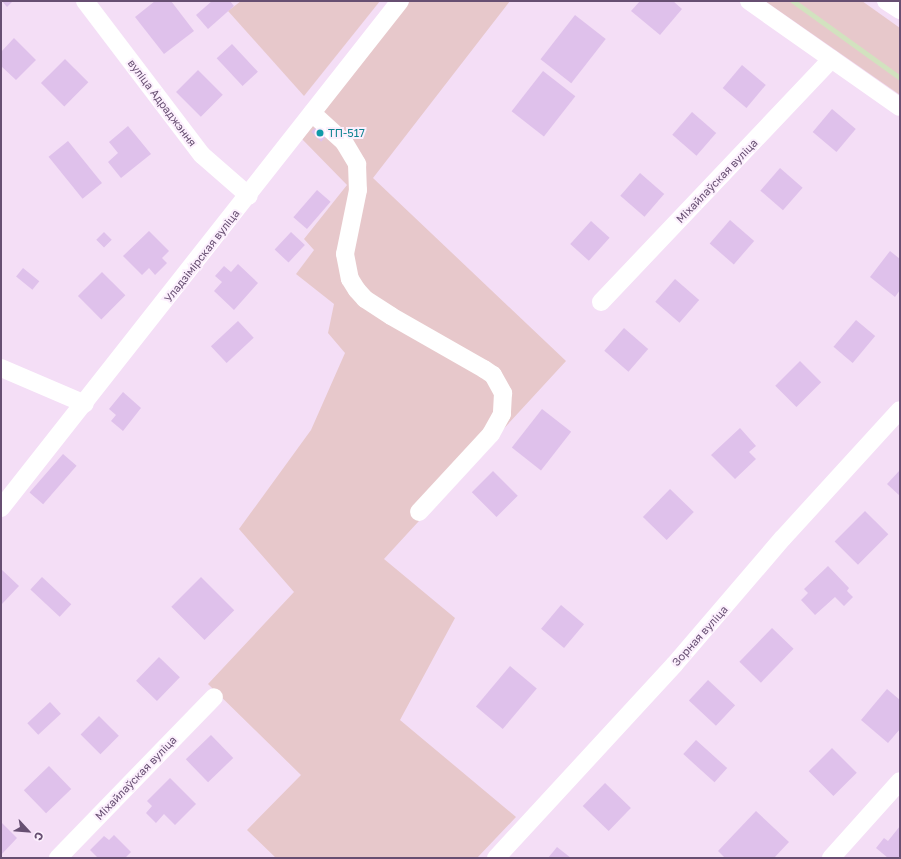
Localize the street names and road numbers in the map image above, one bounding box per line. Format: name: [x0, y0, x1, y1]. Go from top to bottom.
street label: вуліца Адраджэння: [125, 57, 199, 149]
street label: Міхайлаўская вуліца: [674, 136, 760, 226]
street label: Уладзімірская вуліца: [162, 207, 242, 305]
street label: Зорная вуліца: [669, 603, 731, 669]
street label: Міхайлаўская вуліца: [93, 733, 179, 823]

